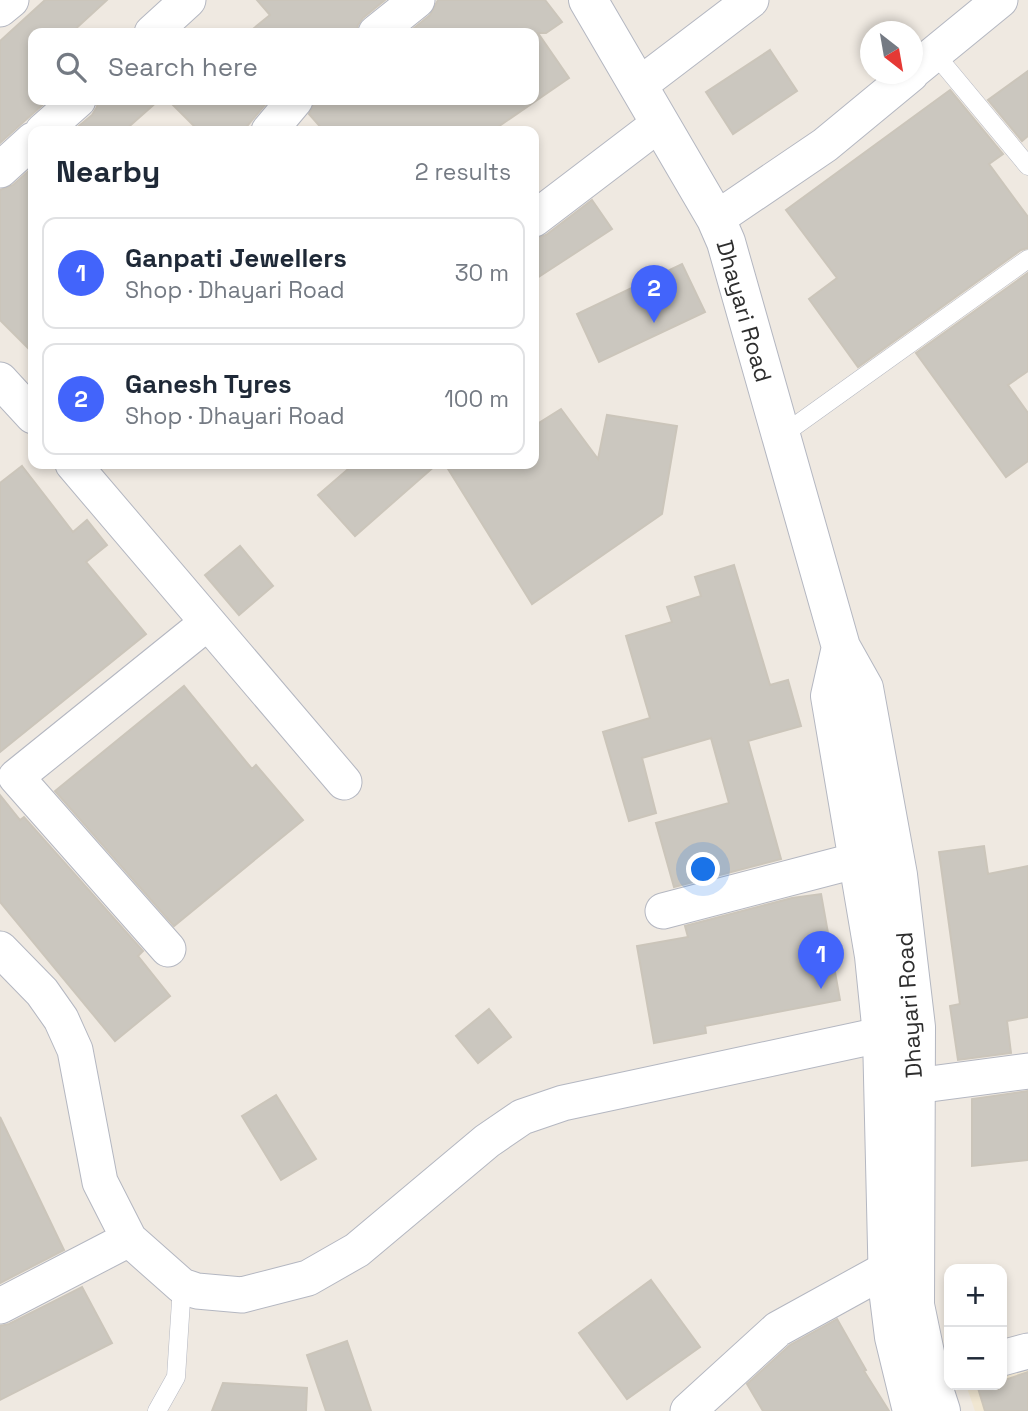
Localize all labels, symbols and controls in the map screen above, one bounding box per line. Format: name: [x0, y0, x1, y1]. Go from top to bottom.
north arrow: [860, 21, 923, 84]
search box: [28, 28, 539, 105]
icon: search: [52, 48, 90, 86]
text: Search here: [108, 50, 258, 84]
text: Nearby: [56, 152, 160, 191]
text: 2 results: [415, 157, 511, 187]
street label: Dhayari Road: [709, 237, 779, 385]
text: Ganpati Jewellers: [125, 241, 347, 275]
text: 1: [76, 258, 86, 288]
text: 30 m: [455, 258, 509, 288]
pin: 2: [631, 265, 677, 323]
text: Shop · Dhayari Road: [125, 275, 345, 305]
text: Ganesh Tyres: [125, 367, 292, 401]
text: 2: [74, 384, 88, 414]
text: 100 m: [444, 384, 509, 414]
text: Shop · Dhayari Road: [125, 401, 345, 431]
your location: [686, 852, 720, 886]
pin: 1: [798, 931, 844, 989]
street label: Dhayari Road: [889, 931, 929, 1079]
map controls: [944, 1264, 1007, 1390]
button: +: [944, 1264, 1007, 1327]
button: −: [944, 1327, 1007, 1390]

